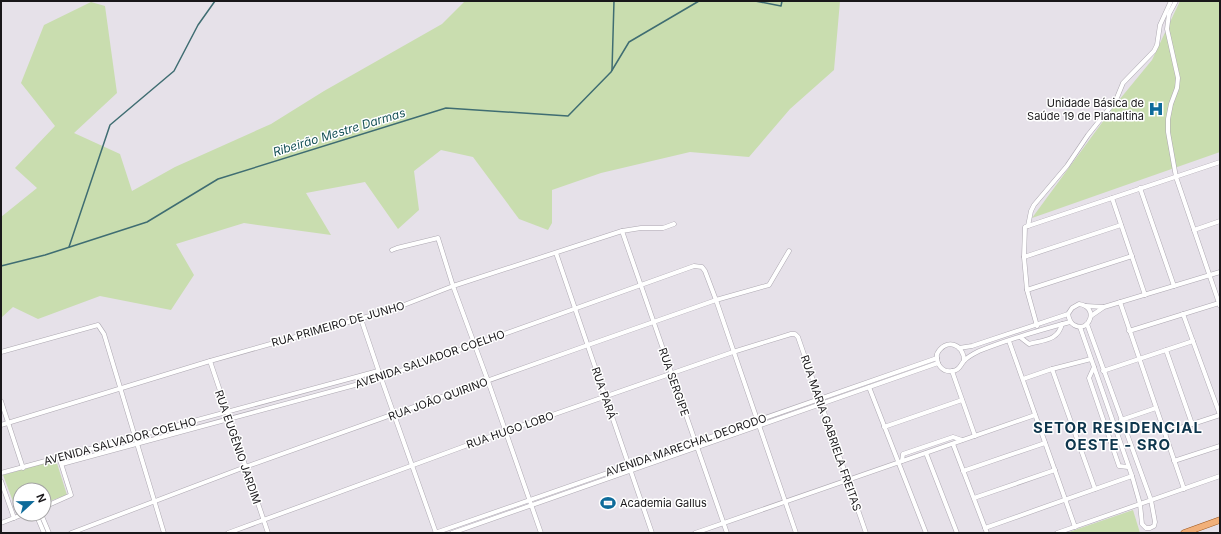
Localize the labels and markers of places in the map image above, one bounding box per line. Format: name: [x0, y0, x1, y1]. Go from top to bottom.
place label: Unidade Básica de Saúde 19 de Planaltina: [1027, 96, 1144, 123]
hospital icon: Unidade Básica de Saúde 19 de Planaltina: [1147, 100, 1165, 118]
sports icon: Academia Gallus: [599, 494, 617, 512]
place label: Academia Gallus: [620, 496, 707, 510]

